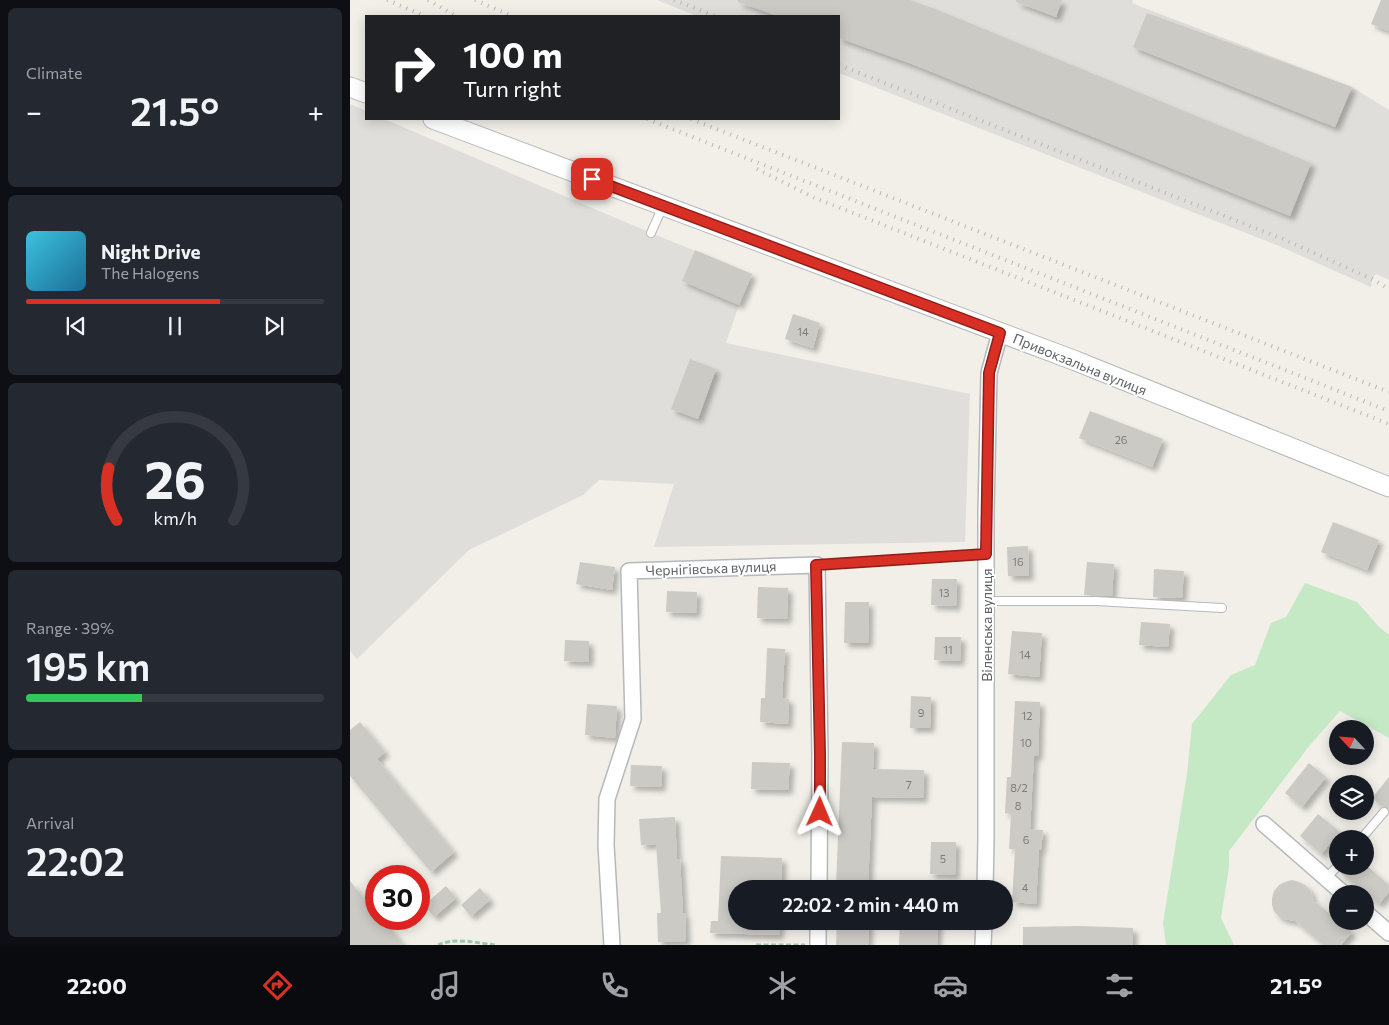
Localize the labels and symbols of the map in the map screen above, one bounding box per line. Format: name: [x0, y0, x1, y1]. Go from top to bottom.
pin: [571, 158, 613, 200]
house number: 14: [797, 325, 809, 338]
street label: Привокзальна вулиця: [1011, 329, 1149, 399]
house number: 26: [1115, 433, 1128, 446]
house number: 16: [1012, 555, 1024, 568]
street label: Чернігівська вулиця: [645, 557, 777, 579]
street label: Віленська вулиця: [978, 568, 995, 682]
house number: 13: [939, 586, 949, 599]
house number: 11: [943, 643, 953, 656]
house number: 14: [1019, 648, 1031, 661]
house number: 9: [918, 706, 925, 719]
house number: 12: [1022, 709, 1032, 722]
north arrow: [1329, 720, 1374, 765]
house number: 10: [1020, 736, 1032, 749]
house number: 7: [906, 778, 912, 791]
house number: 8/2: [1010, 781, 1028, 794]
position arrow: [793, 785, 845, 837]
house number: 8: [1015, 799, 1022, 812]
house number: 6: [1023, 833, 1030, 846]
house number: 5: [940, 852, 946, 865]
speed limit sign: 30: [365, 865, 430, 930]
house number: 4: [1022, 881, 1029, 894]

